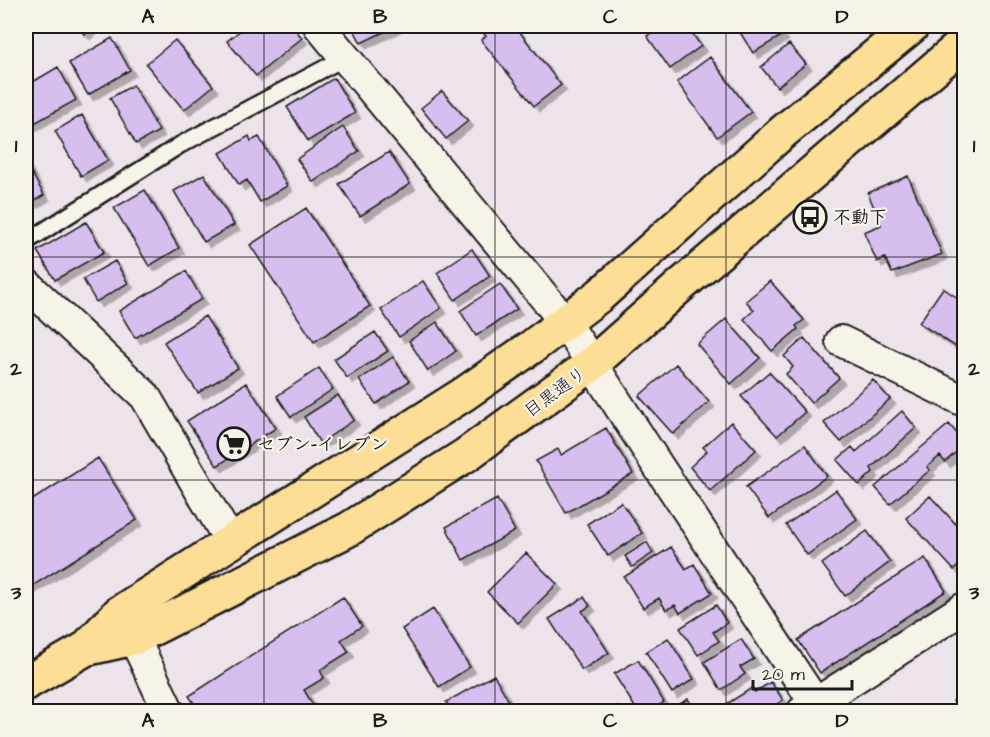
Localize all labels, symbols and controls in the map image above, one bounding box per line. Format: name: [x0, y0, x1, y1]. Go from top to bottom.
text: A: [142, 3, 155, 31]
text: B: [373, 3, 388, 31]
text: C: [603, 3, 618, 31]
text: D: [836, 3, 849, 31]
text: 1: [15, 132, 18, 160]
text: 1: [973, 132, 976, 160]
bus stop icon: 不動下: [792, 199, 828, 235]
place label: 不動下: [833, 205, 887, 230]
text: 2: [9, 355, 22, 383]
text: 2: [967, 355, 980, 383]
street label: 目黒通り: [519, 361, 592, 424]
supermarket icon: セブン-イレブン: [216, 426, 252, 462]
place label: セブン-イレブン: [257, 432, 389, 457]
text: 3: [10, 579, 22, 607]
text: 3: [968, 579, 980, 607]
scale bar: [753, 653, 852, 691]
text: 20 m: [762, 662, 805, 687]
text: A: [142, 707, 155, 735]
text: B: [373, 707, 388, 735]
text: C: [603, 707, 618, 735]
text: D: [836, 707, 849, 735]

